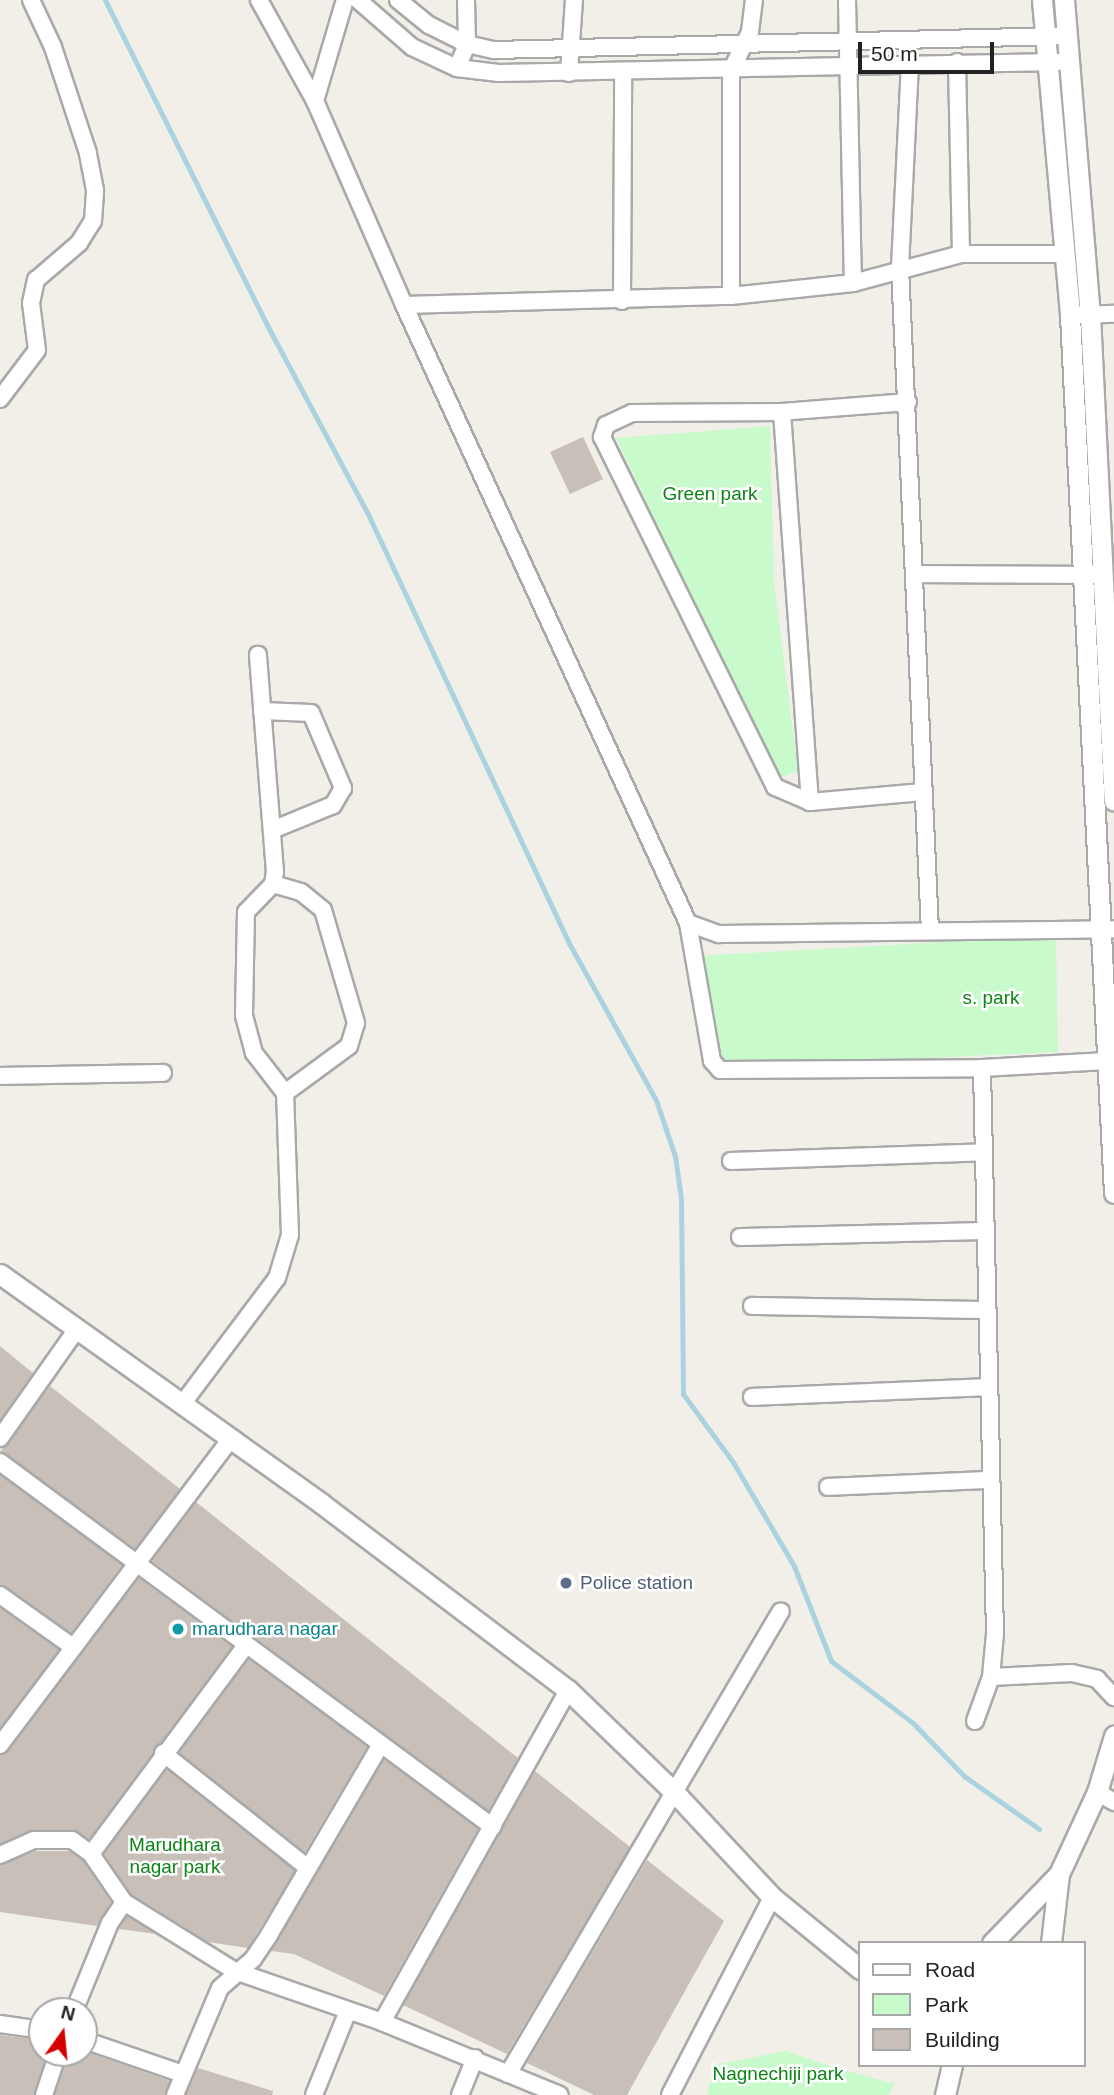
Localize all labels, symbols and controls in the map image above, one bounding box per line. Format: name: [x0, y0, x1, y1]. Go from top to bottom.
scale bar: [862, 28, 998, 72]
text: 50 m: [871, 42, 918, 65]
park label: Green park: [662, 483, 758, 505]
park label: s. park: [962, 987, 1020, 1009]
place label: Police station: [580, 1572, 693, 1594]
marker: Police station: [558, 1575, 574, 1591]
place label: marudhara nagar: [192, 1618, 338, 1640]
marker: marudhara nagar: [170, 1621, 186, 1637]
park label: Marudhara nagar park: [129, 1834, 221, 1878]
legend: [858, 1941, 1086, 2067]
text: Road: [925, 1958, 975, 1981]
text: Park: [925, 1993, 968, 2016]
north arrow: [28, 1997, 98, 2067]
text: N: [59, 2001, 77, 2025]
text: Building: [925, 2028, 1000, 2051]
park label: Nagnechiji park: [713, 2063, 843, 2085]

